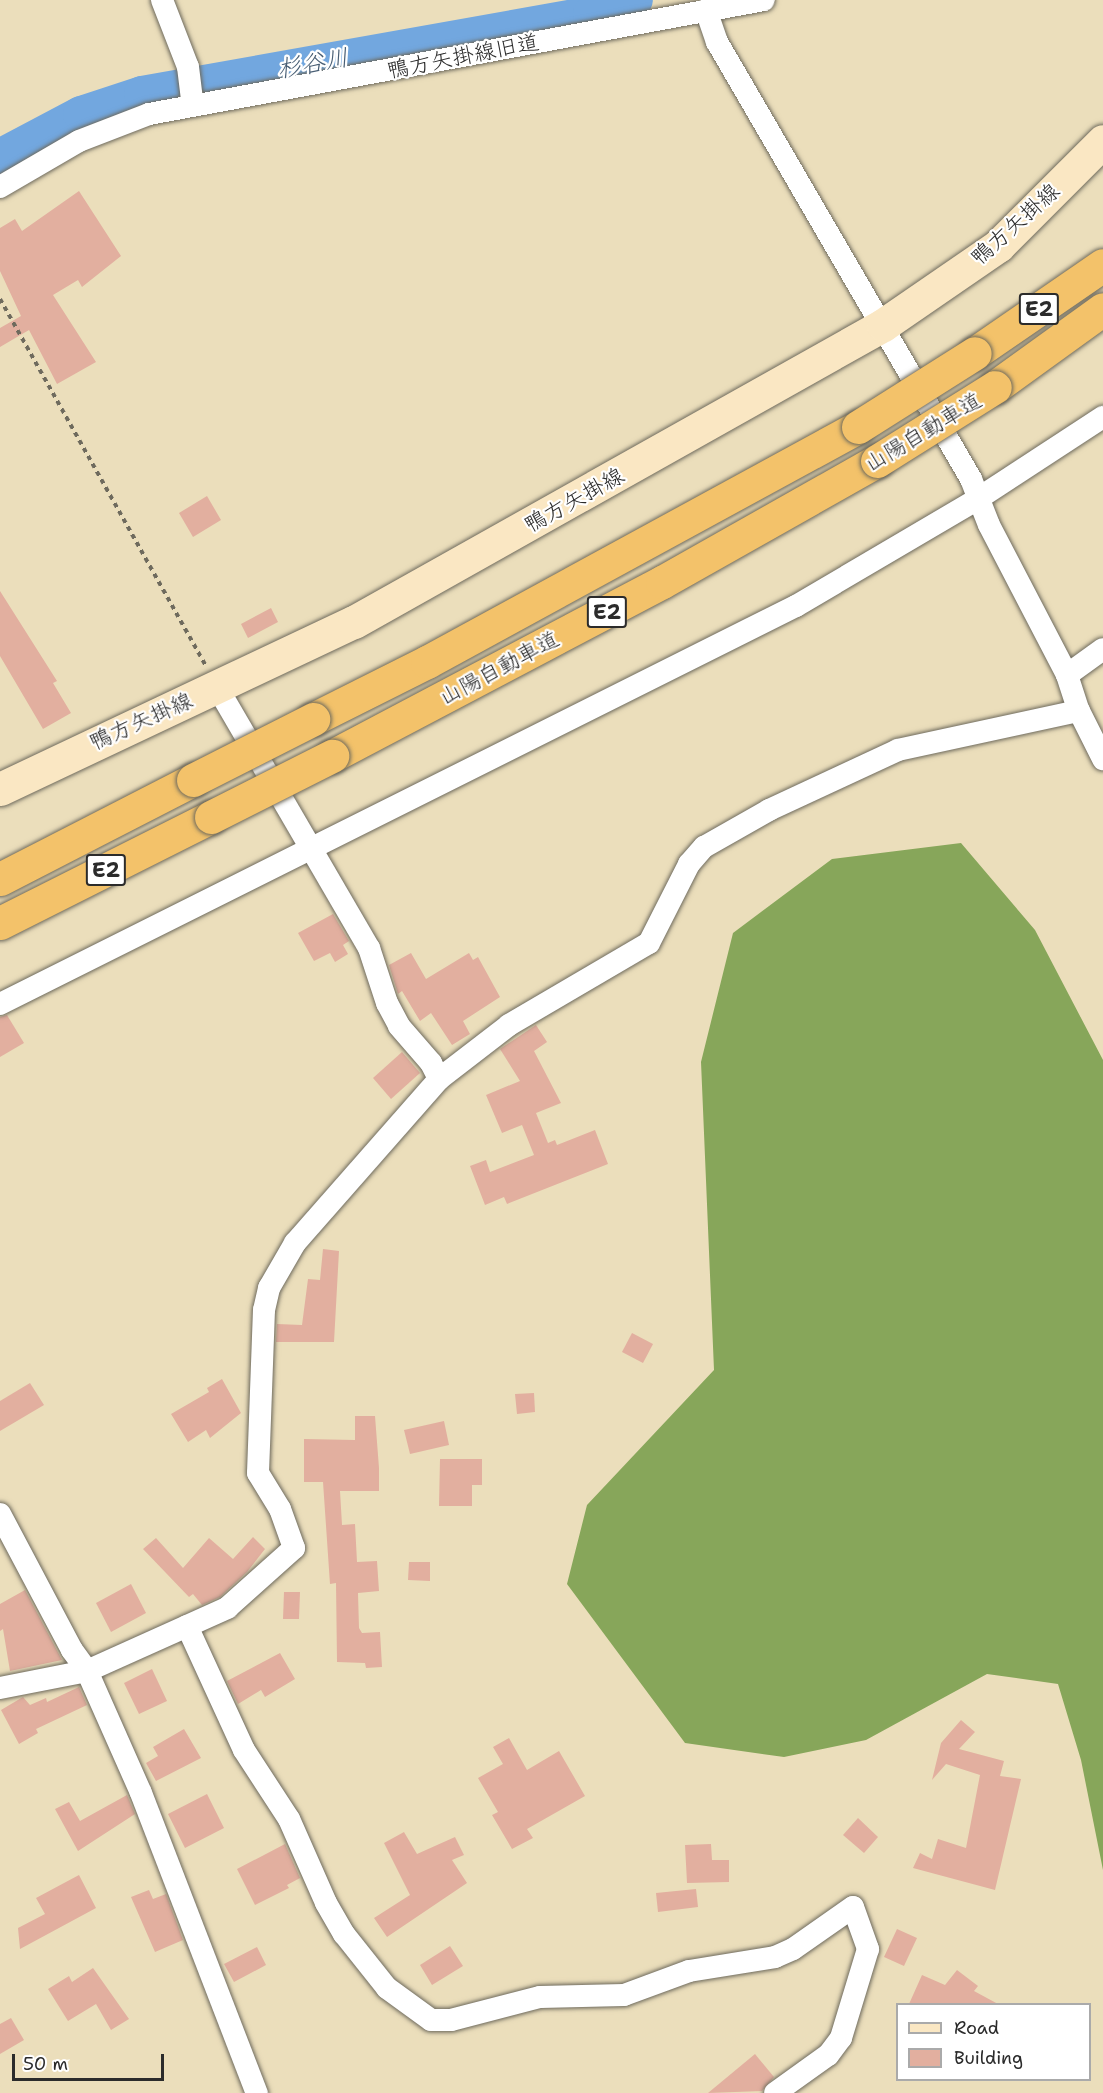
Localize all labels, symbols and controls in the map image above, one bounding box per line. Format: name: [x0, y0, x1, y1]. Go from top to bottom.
street label: 鴨方矢掛線旧道: [385, 28, 541, 84]
water label: 杉谷川: [275, 44, 351, 84]
street label: 鴨方矢掛線: [965, 177, 1065, 271]
road number: E2: [1018, 291, 1060, 327]
street label: 山陽自動車道: [860, 387, 986, 477]
street label: 鴨方矢掛線: [519, 462, 629, 538]
road number: E2: [586, 594, 628, 630]
street label: 山陽自動車道: [435, 625, 563, 711]
street label: 鴨方矢掛線: [85, 687, 197, 755]
road number: E2: [85, 852, 127, 888]
legend: [896, 2003, 1091, 2081]
text: Road: [954, 2016, 999, 2040]
scale bar: [15, 2042, 166, 2080]
text: Building: [954, 2046, 1023, 2070]
text: 50 m: [23, 2052, 68, 2076]

